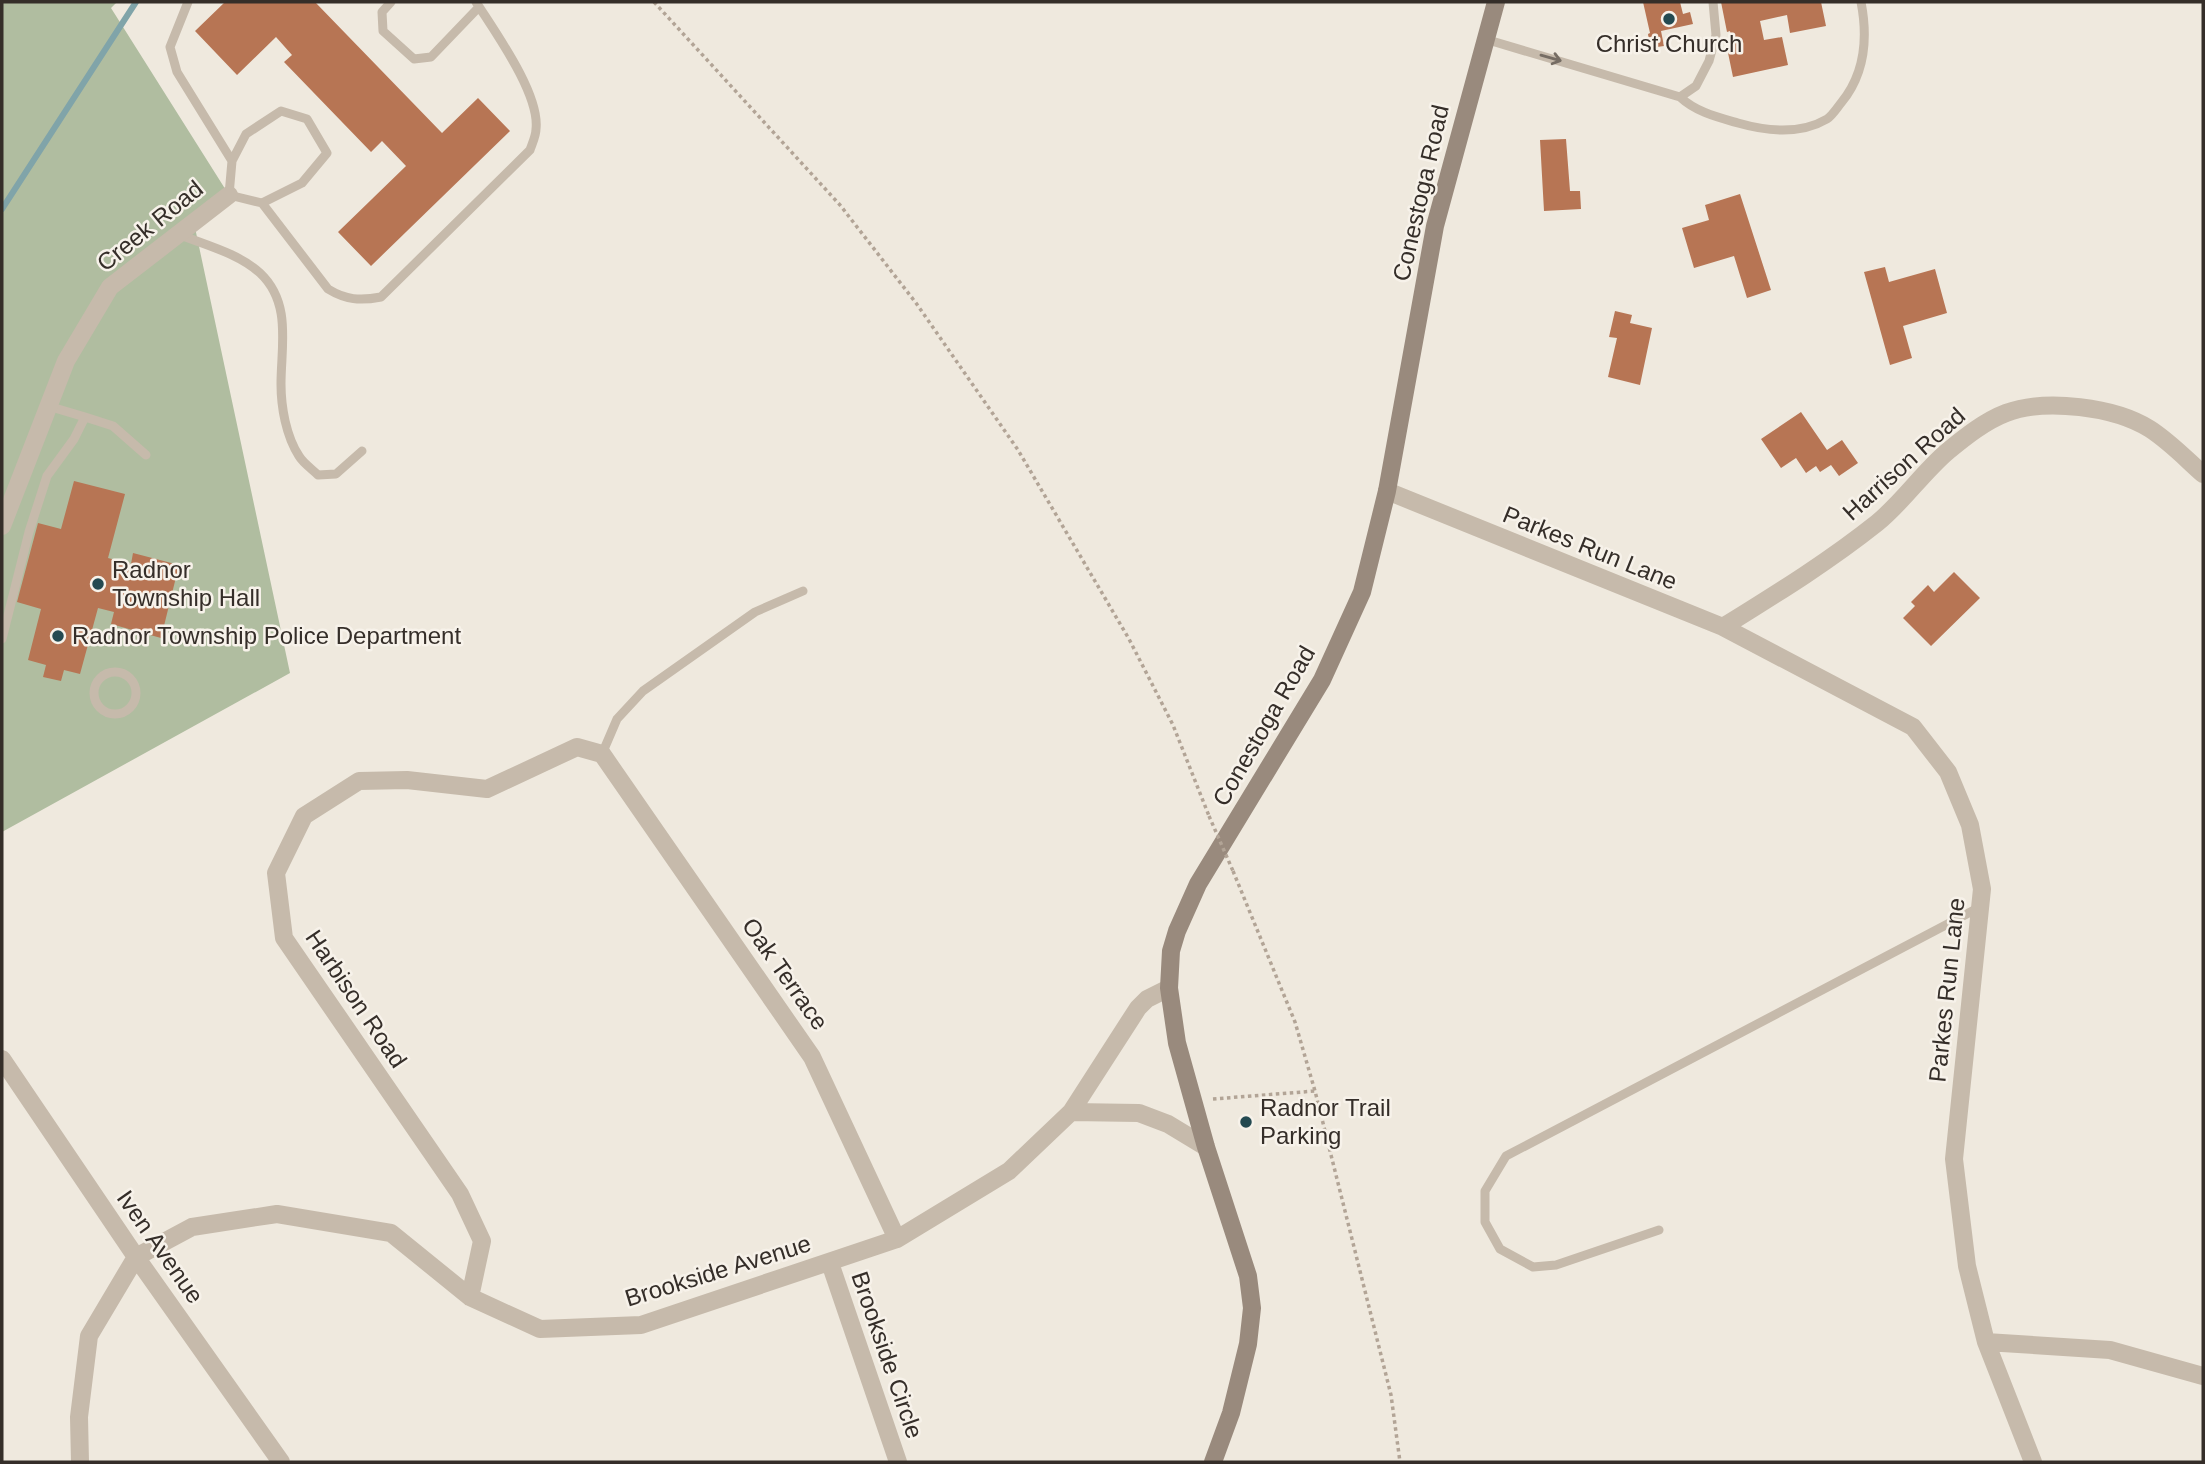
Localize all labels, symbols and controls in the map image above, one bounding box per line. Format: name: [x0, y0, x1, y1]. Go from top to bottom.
marker: Christ Church: [1661, 11, 1677, 27]
place label: Christ Church: [1596, 30, 1742, 57]
one-way arrow: [1540, 53, 1562, 66]
street label: Conestoga Road: [1387, 102, 1454, 284]
street label: Creek Road: [91, 175, 208, 276]
street label: Harrison Road: [1837, 402, 1970, 525]
street label: Parkes Run Lane: [1499, 500, 1681, 595]
place label: Radnor Township Hall: [112, 556, 260, 611]
marker: Radnor Township Hall: [90, 576, 106, 592]
place label: Radnor Township Police Department: [72, 622, 461, 649]
marker: Radnor Township Police Department: [50, 628, 66, 644]
street label: Conestoga Road: [1207, 641, 1320, 811]
street label: Parkes Run Lane: [1923, 896, 1970, 1084]
street label: Oak Terrace: [737, 913, 834, 1035]
street label: Harbison Road: [300, 925, 412, 1073]
place label: Radnor Trail Parking: [1260, 1094, 1391, 1149]
marker: Radnor Trail Parking: [1238, 1114, 1254, 1130]
street label: Iven Avenue: [112, 1185, 209, 1308]
street label: Brookside Avenue: [622, 1229, 814, 1312]
street label: Brookside Circle: [846, 1268, 929, 1442]

